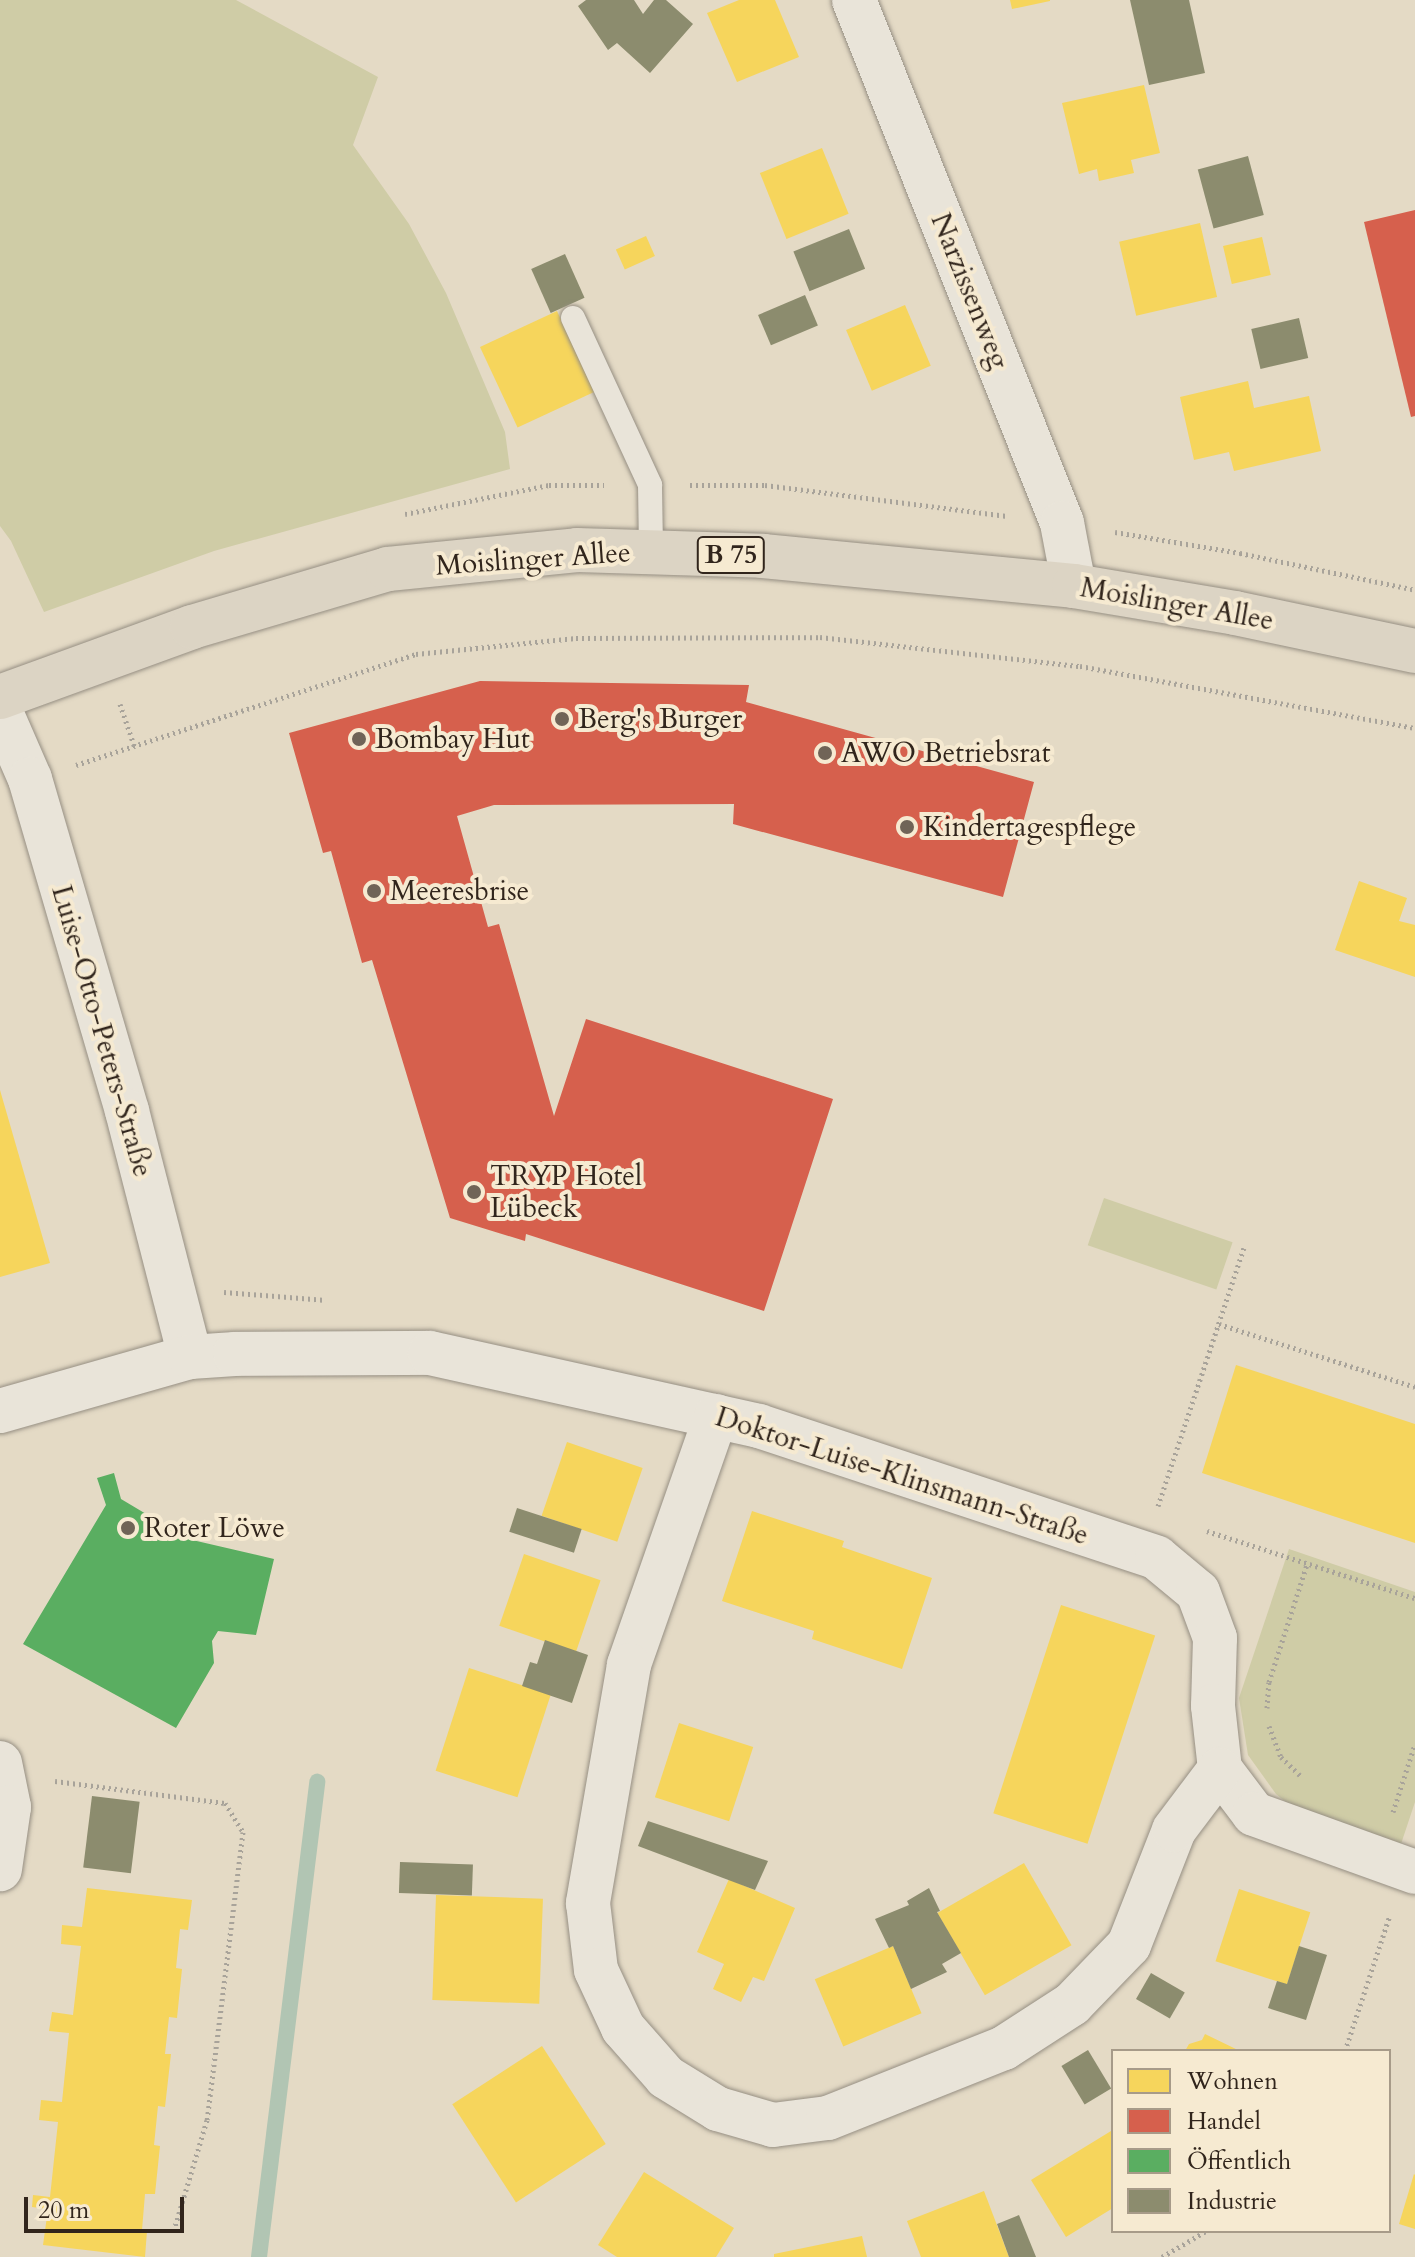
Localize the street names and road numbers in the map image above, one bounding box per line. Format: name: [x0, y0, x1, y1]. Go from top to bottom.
street label: Narzissenweg: [924, 208, 1016, 374]
road number: B 75: [695, 533, 767, 577]
street label: Moislinger Allee: [434, 535, 632, 583]
street label: Moislinger Allee: [1078, 570, 1276, 638]
street label: Luise-Otto-Peters-Straße: [44, 881, 160, 1181]
street label: Doktor-Luise-Klinsmann-Straße: [711, 1400, 1093, 1552]

